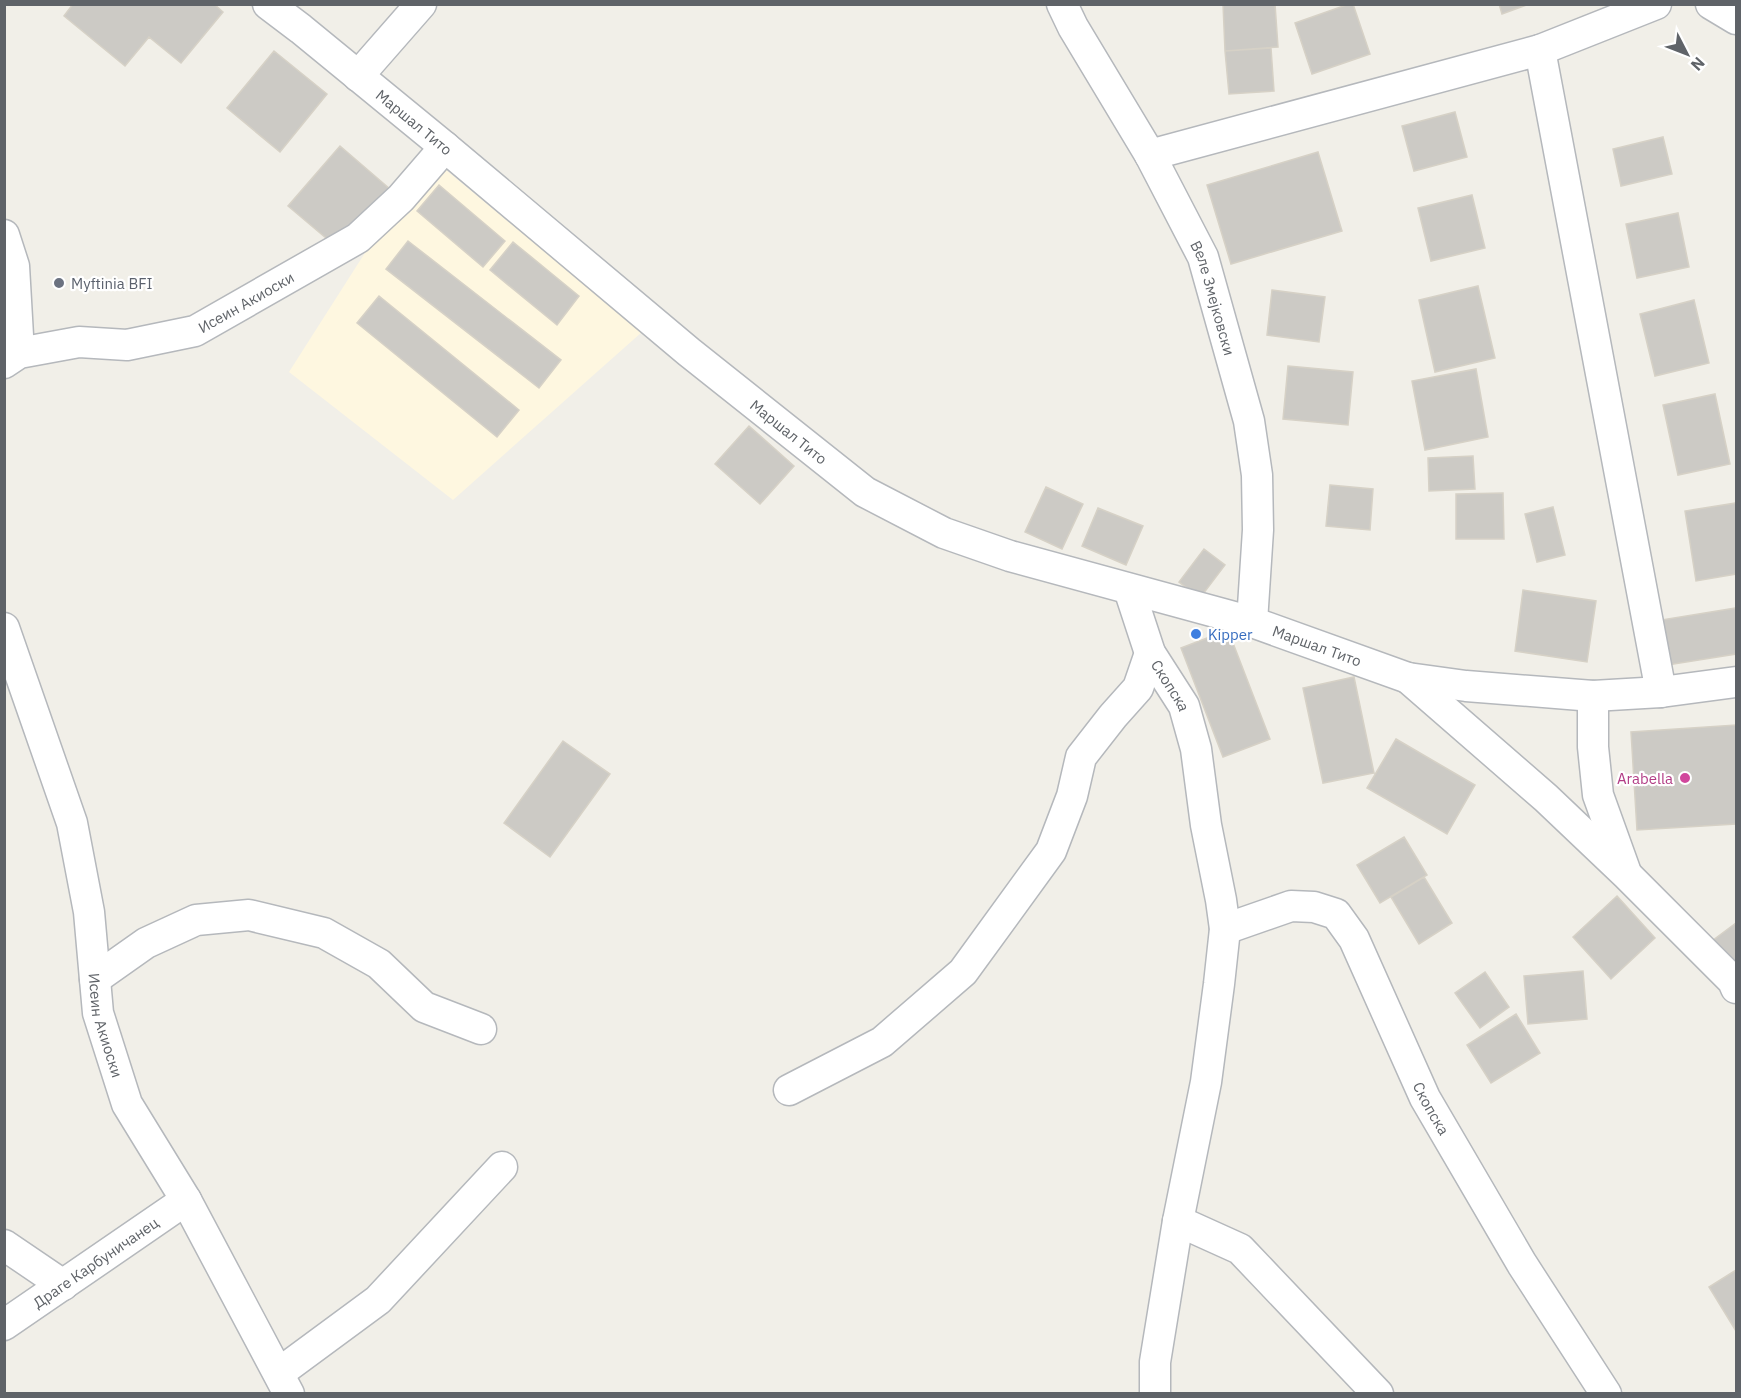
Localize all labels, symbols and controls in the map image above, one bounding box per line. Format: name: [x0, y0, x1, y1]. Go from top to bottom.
north arrow: [1657, 24, 1717, 84]
text: N: [1687, 53, 1709, 75]
street label: Маршал Тито: [372, 85, 456, 159]
street label: Веле Змејковски: [1187, 237, 1240, 358]
street label: Исеин Акиоски: [194, 267, 297, 337]
place label: Myftinia BFI: [71, 274, 153, 293]
marker: Myftinia BFI: [52, 276, 66, 290]
street label: Маршал Тито: [747, 395, 831, 468]
street label: Маршал Тито: [1270, 621, 1364, 670]
place label: Kipper: [1208, 625, 1253, 644]
marker: Kipper: [1189, 627, 1203, 641]
street label: Скопска: [1147, 656, 1194, 713]
place label: Arabella: [1617, 769, 1673, 788]
marker: Arabella: [1678, 771, 1692, 785]
street label: Исеин Акиоски: [85, 972, 127, 1080]
street label: Скопска: [1409, 1079, 1454, 1138]
street label: Драге Карбуничанец: [29, 1212, 162, 1312]

